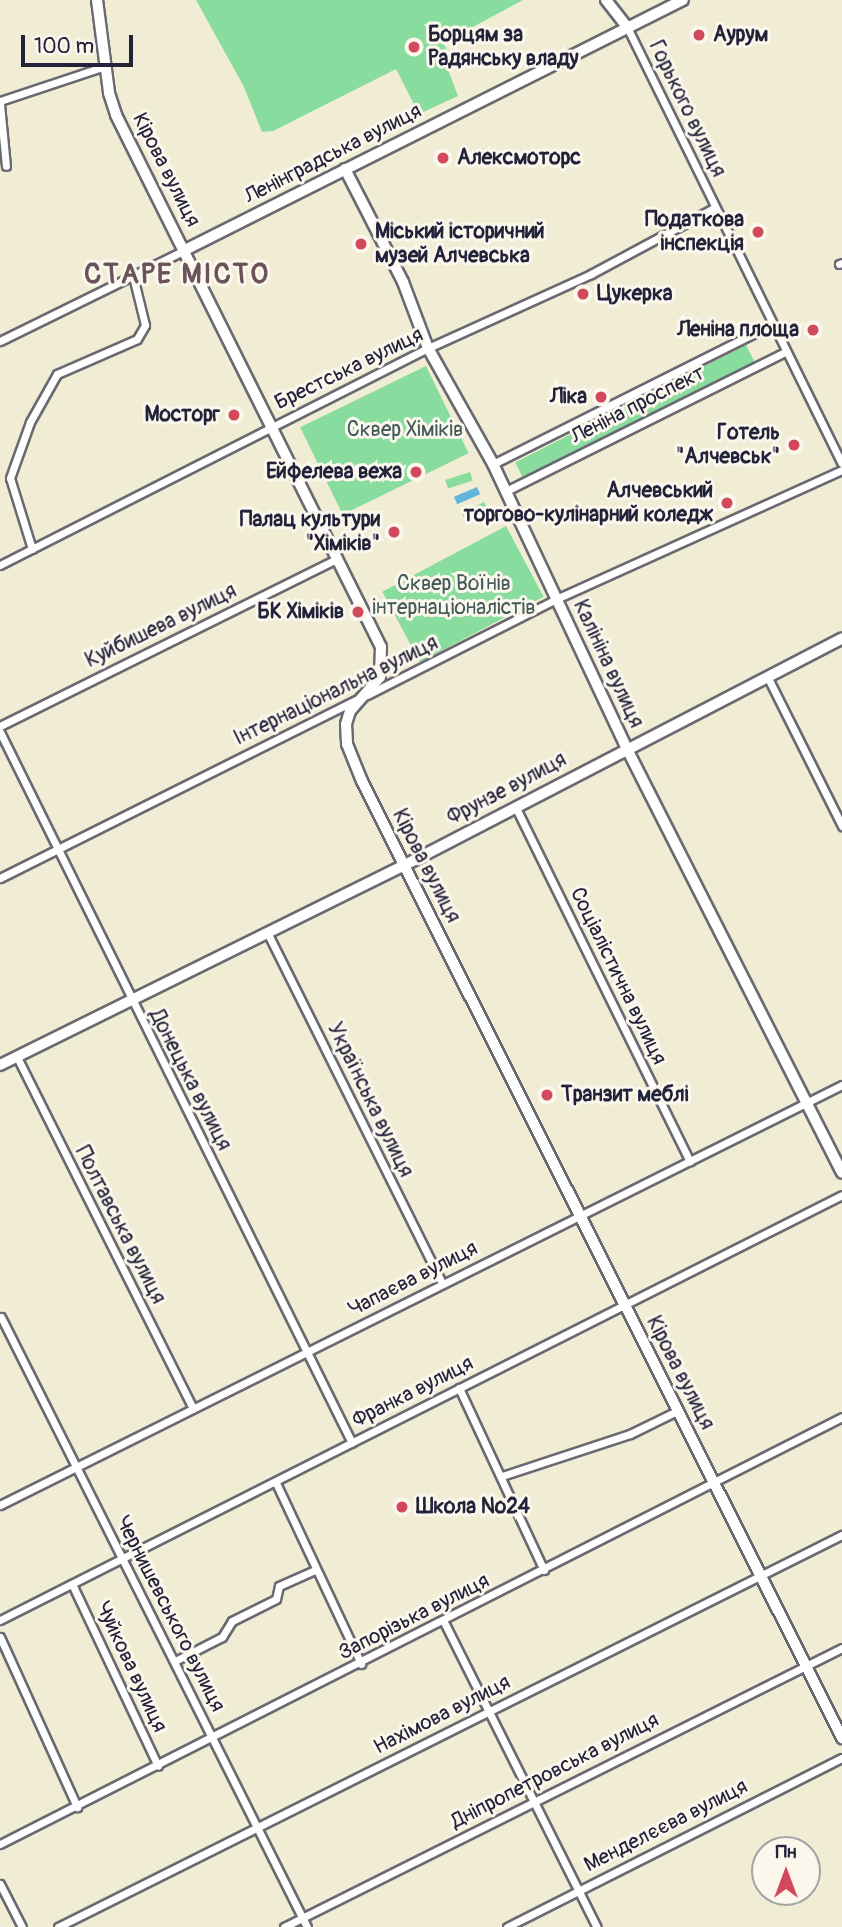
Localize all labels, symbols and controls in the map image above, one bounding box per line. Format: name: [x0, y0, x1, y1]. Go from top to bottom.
scale bar: [24, 21, 136, 65]
place label: Борцям за Радянську владу: [428, 22, 579, 72]
place label: Аурум: [713, 22, 768, 48]
marker: Аурум: [691, 27, 707, 43]
text: 100 m: [34, 33, 94, 60]
street label: Горького вулиця: [643, 37, 731, 181]
marker: Борцям за Радянську владу: [406, 39, 422, 55]
street label: Ленінградська вулиця: [240, 98, 426, 210]
street label: Кірова вулиця: [127, 109, 205, 231]
place label: Алексмоторс: [457, 145, 581, 171]
marker: Алексмоторс: [435, 150, 451, 166]
place label: Податкова інспекція: [645, 207, 744, 257]
place label: Міський історичний музей Алчевська: [375, 219, 545, 269]
marker: Податкова інспекція: [750, 224, 766, 240]
marker: Міський історичний музей Алчевська: [353, 236, 369, 252]
district label: СТАРЕ МІСТО: [85, 258, 269, 292]
place label: Цукерка: [597, 281, 673, 307]
marker: Цукерка: [575, 286, 591, 302]
place label: Леніна площа: [677, 317, 799, 343]
street label: Брестська вулиця: [271, 322, 427, 416]
marker: Леніна площа: [805, 322, 821, 338]
street label: Леніна проспект: [567, 360, 709, 450]
place label: Ліка: [550, 384, 587, 410]
marker: Ліка: [593, 389, 609, 405]
place label: Мосторг: [144, 402, 220, 428]
marker: Мосторг: [226, 407, 242, 423]
park label: Сквер Хіміків: [347, 417, 463, 443]
place label: Готель "Алчевськ": [676, 420, 780, 470]
marker: Готель "Алчевськ": [786, 437, 802, 453]
place label: Ейфелева вежа: [266, 459, 402, 485]
marker: Ейфелева вежа: [408, 464, 424, 480]
place label: Алчевський торгово-кулінарний коледж: [464, 478, 713, 528]
marker: Алчевський торгово-кулінарний коледж: [719, 495, 735, 511]
place label: Палац культури "Хіміків": [240, 507, 380, 557]
marker: Палац культури "Хіміків": [386, 524, 402, 540]
park label: Сквер Воїнів інтернаціоналістів: [372, 571, 536, 621]
street label: Куйбишева вулиця: [81, 578, 241, 674]
street label: Калініна вулиця: [567, 596, 649, 732]
place label: БК Хіміків: [257, 599, 344, 625]
marker: БК Хіміків: [350, 604, 366, 620]
street label: Інтернаціональна вулиця: [230, 631, 442, 751]
street label: Фрунзе вулиця: [443, 747, 571, 831]
street label: Кірова вулиця: [387, 805, 465, 927]
street label: Соціалістична вулиця: [564, 883, 672, 1069]
street label: Донецька вулиця: [143, 1005, 237, 1155]
street label: Українська вулиця: [322, 1019, 418, 1181]
place label: Транзит меблі: [561, 1082, 688, 1108]
marker: Транзит меблі: [539, 1087, 555, 1103]
street label: Полтавська вулиця: [69, 1142, 171, 1308]
street label: Чапаєва вулиця: [344, 1236, 482, 1322]
street label: Кірова вулиця: [641, 1312, 719, 1434]
street label: Франка вулиця: [348, 1351, 478, 1433]
place label: Школа №24: [416, 1494, 530, 1520]
marker: Школа №24: [394, 1499, 410, 1515]
street label: Чернишевського вулиця: [110, 1512, 230, 1716]
street label: Запорізька вулиця: [334, 1568, 494, 1666]
street label: Чуйкова вулиця: [90, 1598, 172, 1736]
street label: Нахімова вулиця: [370, 1670, 514, 1760]
street label: Дніпропетровська вулиця: [447, 1708, 663, 1834]
street label: Менделєєва вулиця: [580, 1774, 752, 1878]
north arrow: [751, 1836, 821, 1906]
text: Пн: [776, 1840, 796, 1864]

